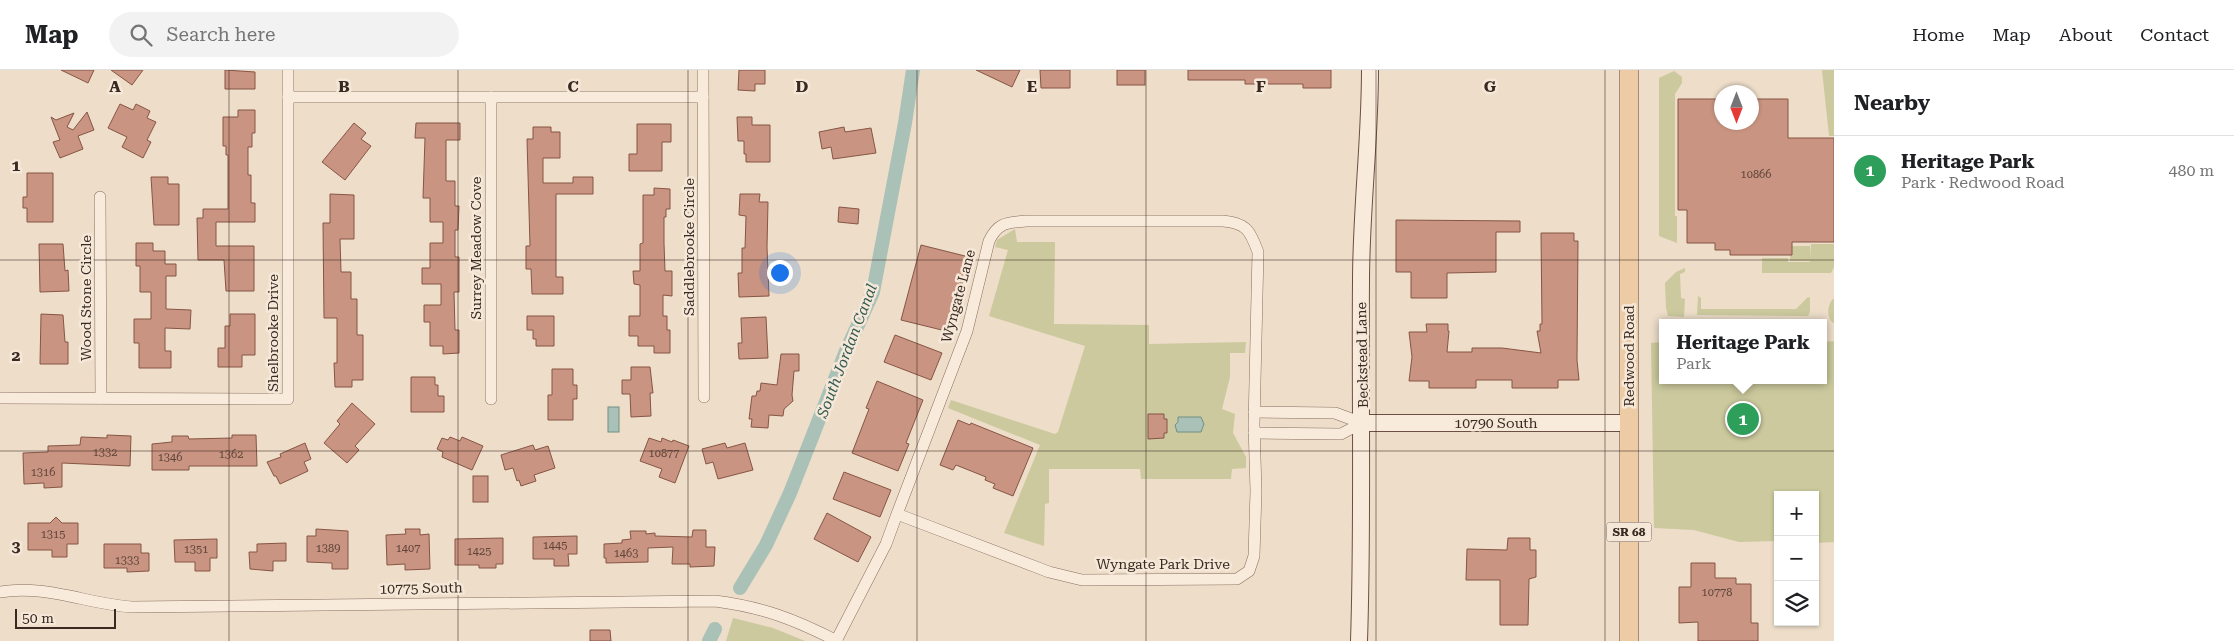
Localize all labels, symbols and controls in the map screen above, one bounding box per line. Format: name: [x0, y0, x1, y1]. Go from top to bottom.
search box: [109, 12, 459, 57]
text: Map: [25, 21, 79, 49]
icon: search: [127, 21, 155, 49]
text: Search here: [167, 23, 275, 46]
text: Home: [1912, 24, 1964, 45]
text: Map: [1992, 24, 2031, 45]
text: About: [2059, 24, 2112, 45]
text: Contact: [2140, 24, 2209, 45]
text: A: [109, 77, 121, 96]
text: B: [338, 77, 350, 96]
text: C: [567, 77, 579, 96]
text: D: [796, 77, 809, 96]
text: E: [1027, 77, 1037, 96]
text: F: [1256, 77, 1266, 96]
text: G: [1484, 77, 1497, 96]
north arrow: [1714, 85, 1759, 130]
text: Nearby: [1854, 91, 1930, 115]
text: Heritage Park: [1901, 150, 2035, 173]
text: 1: [12, 156, 21, 175]
text: 1: [1866, 161, 1874, 180]
text: 480 m: [2168, 161, 2214, 180]
house number: 10866: [1741, 168, 1771, 181]
text: Park · Redwood Road: [1901, 173, 2065, 192]
street label: Surrey Meadow Cove: [468, 176, 484, 319]
street label: Saddlebrooke Circle: [681, 178, 697, 316]
street label: Wood Stone Circle: [78, 235, 94, 361]
street label: Wyngate Lane: [938, 247, 978, 344]
your location: [767, 260, 793, 286]
street label: Shelbrooke Drive: [265, 274, 281, 392]
water label: South Jordan Canal: [813, 281, 881, 421]
street label: Beckstead Lane: [1353, 301, 1371, 408]
street label: Redwood Road: [1621, 305, 1637, 407]
popup: [1659, 319, 1827, 384]
text: Heritage Park: [1676, 331, 1810, 354]
text: 2: [12, 346, 21, 365]
text: Park: [1676, 354, 1712, 373]
pin: 1: [1727, 400, 1759, 438]
street label: 10790 South: [1454, 415, 1538, 431]
house number: 1332: [93, 446, 117, 459]
house number: 10877: [649, 447, 679, 460]
house number: 1362: [219, 448, 243, 461]
house number: 1346: [158, 451, 182, 464]
house number: 1316: [31, 466, 55, 479]
map controls: [1774, 491, 1819, 626]
button: +: [1774, 491, 1819, 536]
road number: SR 68: [1606, 522, 1652, 542]
house number: 1315: [41, 528, 65, 541]
button: −: [1774, 536, 1819, 581]
text: 3: [12, 537, 21, 556]
house number: 1445: [543, 539, 567, 552]
house number: 1389: [316, 542, 340, 555]
house number: 1407: [396, 542, 420, 555]
house number: 1351: [184, 543, 208, 556]
house number: 1425: [467, 545, 491, 558]
house number: 1463: [614, 547, 638, 560]
house number: 1333: [115, 554, 139, 567]
street label: Wyngate Park Drive: [1096, 556, 1230, 572]
street label: 10775 South: [379, 579, 463, 597]
button: layers: [1774, 581, 1819, 626]
house number: 10778: [1702, 586, 1732, 599]
scale bar: [15, 606, 116, 629]
text: 50 m: [22, 610, 54, 626]

